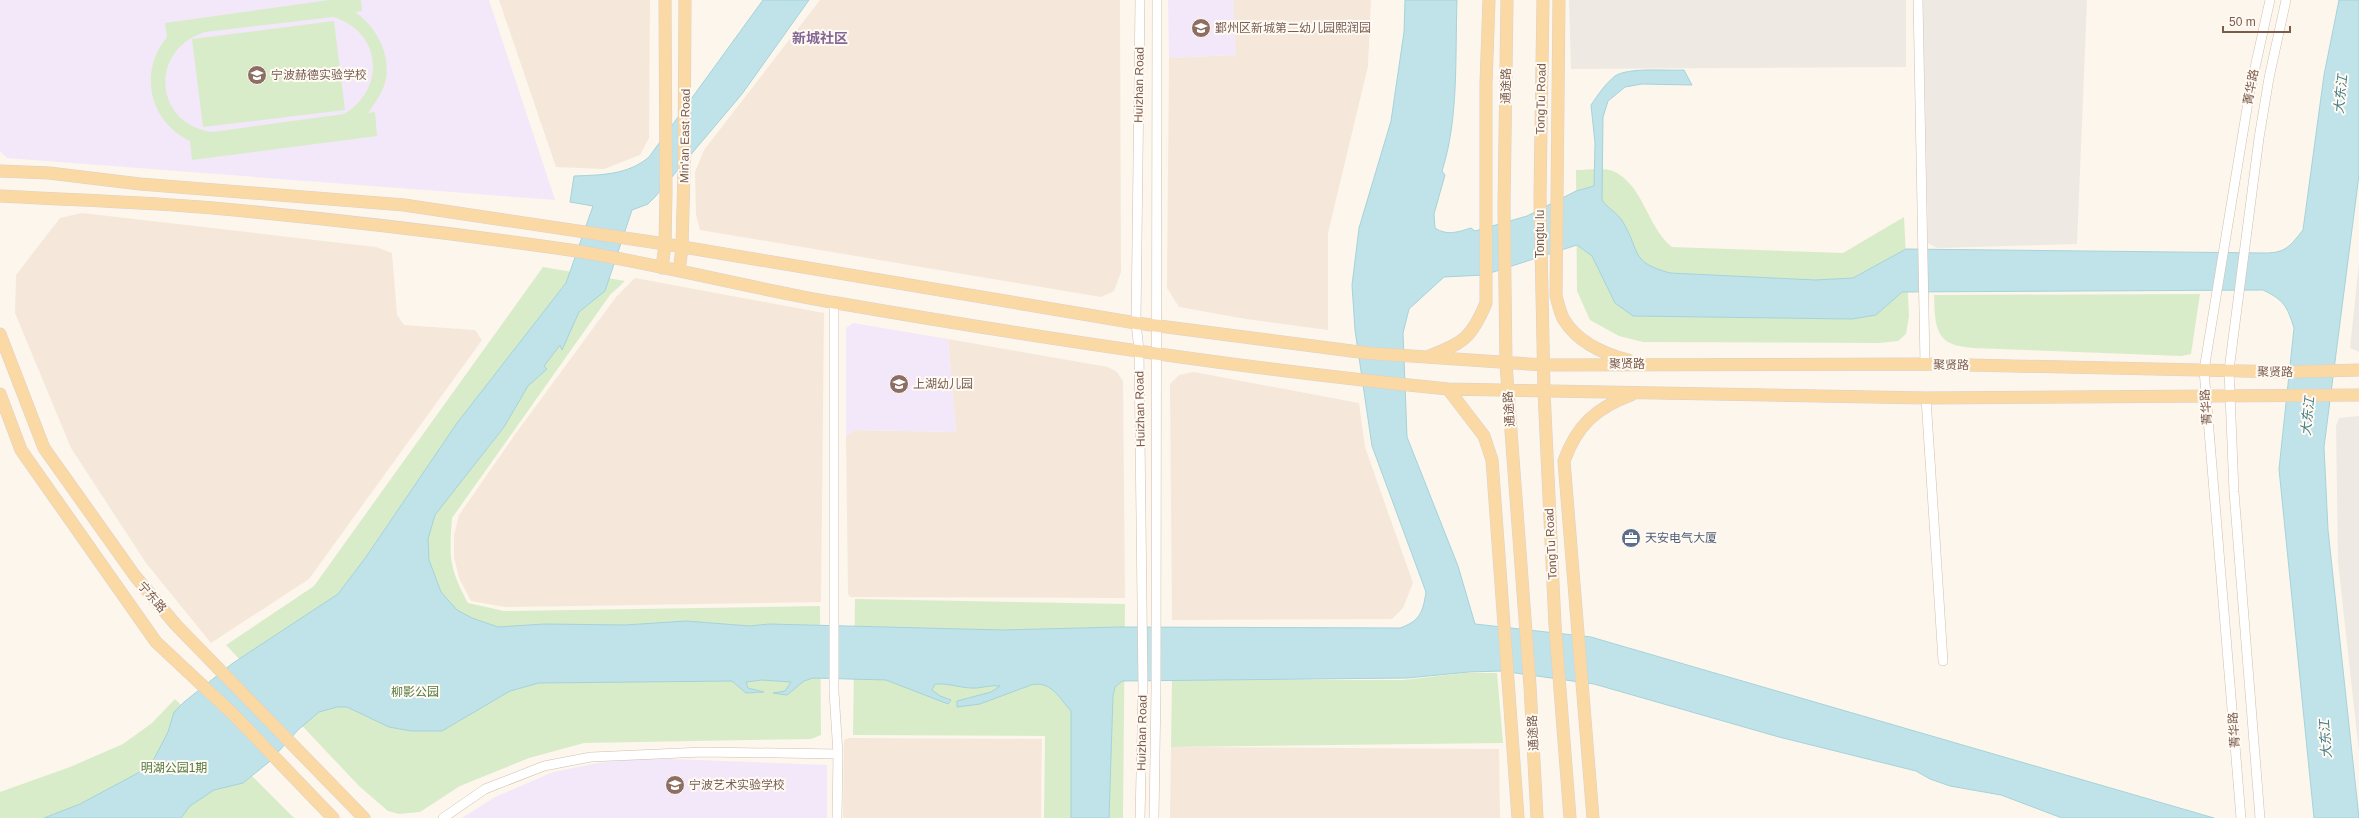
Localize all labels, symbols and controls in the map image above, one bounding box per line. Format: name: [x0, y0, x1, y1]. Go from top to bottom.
scale bar: [2223, 8, 2290, 34]
text: 50 m: [2229, 15, 2256, 29]
school or university icon: 鄞州区新城第二幼儿园熙润园: [1190, 17, 1212, 39]
place label: 鄞州区新城第二幼儿园熙润园: [1215, 21, 1371, 35]
district label: 新城社区: [792, 30, 848, 46]
street label: Huizhan Road: [1131, 47, 1147, 123]
street label: TongTu Road: [1533, 63, 1549, 135]
school or university icon: 宁波赫德实验学校: [246, 64, 268, 86]
place label: 宁波赫德实验学校: [271, 68, 367, 82]
street label: 通途路: [1499, 68, 1513, 104]
street label: 菁华路: [2241, 68, 2261, 106]
water label: 大东江: [2331, 72, 2350, 114]
street label: Min'an East Road: [677, 89, 693, 183]
street label: Tongtu lu: [1533, 210, 1547, 258]
street label: 聚贤路: [1609, 357, 1645, 371]
street label: 聚贤路: [1933, 358, 1969, 372]
street label: 聚贤路: [2257, 365, 2293, 379]
street label: Huizhan Road: [1132, 371, 1148, 447]
school or university icon: 上湖幼儿园: [888, 373, 910, 395]
place label: 上湖幼儿园: [913, 377, 973, 391]
street label: 菁华路: [2198, 389, 2214, 425]
street label: 通途路: [1501, 391, 1517, 427]
water label: 大东江: [2298, 394, 2317, 436]
street label: TongTu Road: [1542, 508, 1560, 580]
office icon: 天安电气大厦: [1620, 527, 1642, 549]
place label: 天安电气大厦: [1645, 531, 1717, 545]
street label: 宁东路: [135, 579, 169, 615]
park label: 柳影公园: [391, 685, 439, 699]
street label: Huizhan Road: [1134, 695, 1150, 771]
street label: 菁华路: [2226, 712, 2242, 748]
street label: 通途路: [1525, 715, 1541, 751]
water label: 大东江: [2317, 717, 2334, 759]
park label: 明湖公园1期: [141, 761, 207, 775]
school or university icon: 宁波艺术实验学校: [664, 774, 686, 796]
place label: 宁波艺术实验学校: [689, 778, 785, 792]

